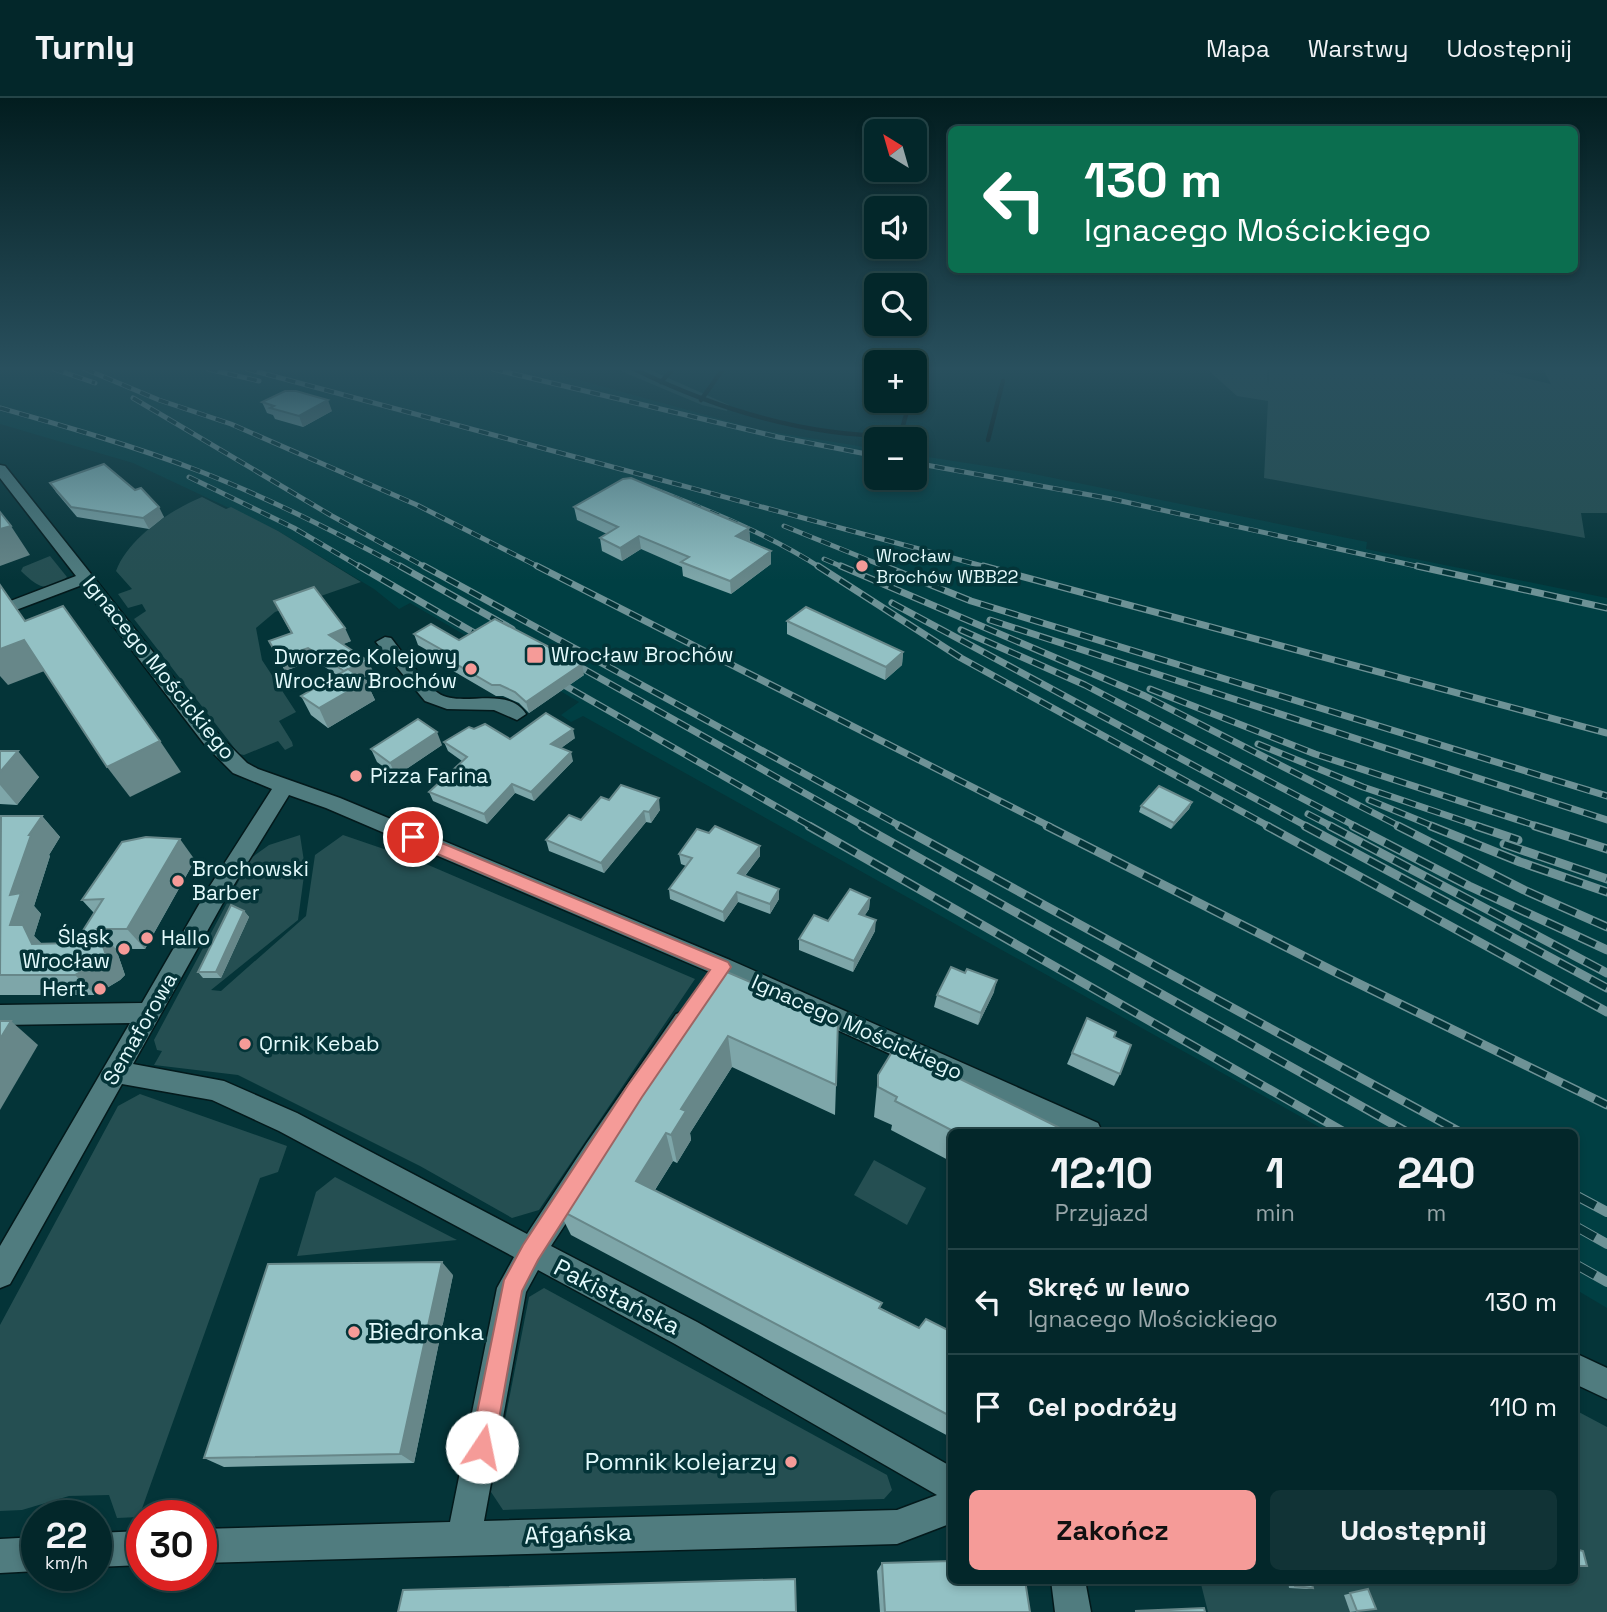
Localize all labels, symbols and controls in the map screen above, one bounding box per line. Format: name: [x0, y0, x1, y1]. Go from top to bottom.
text: Turnly: [35, 27, 135, 69]
text: Mapa: [1206, 33, 1270, 64]
text: Warstwy: [1308, 33, 1409, 64]
text: Udostępnij: [1447, 33, 1572, 64]
north arrow: [864, 119, 928, 182]
map controls: [864, 119, 927, 490]
text: 130 m: [1084, 149, 1222, 211]
icon: left: [969, 154, 1060, 245]
button: sound: [864, 196, 927, 259]
text: Ignacego Mościckiego: [1084, 210, 1431, 250]
button: search: [864, 273, 927, 336]
button: +: [864, 350, 927, 413]
button: −: [864, 427, 927, 490]
place label: Wrocław Brochów WBB22: [876, 544, 1018, 588]
marker: Wrocław Brochów WBB22: [854, 558, 870, 574]
street label: Ignacego Mościckiego: [77, 571, 242, 765]
place label: Wrocław Brochów: [551, 641, 734, 668]
place label: Dworzec Kolejowy Wrocław Brochów: [274, 643, 457, 694]
marker: Wrocław Brochów: [525, 645, 545, 665]
marker: Dworzec Kolejowy Wrocław Brochów: [463, 661, 479, 677]
place label: Pizza Farina: [370, 762, 488, 789]
marker: Pizza Farina: [348, 768, 364, 784]
pin: [383, 807, 443, 867]
icon: arrive: [394, 818, 432, 856]
place label: Brochowski Barber: [192, 855, 309, 906]
marker: Brochowski Barber: [170, 873, 186, 889]
place label: Śląsk Wrocław: [22, 923, 110, 974]
place label: Hallo: [161, 924, 210, 951]
marker: Hallo: [139, 930, 155, 946]
marker: Śląsk Wrocław: [116, 941, 132, 957]
street label: Semaforowa: [96, 968, 183, 1090]
street label: Ignacego Mościckiego: [748, 968, 967, 1085]
place label: Hert: [42, 975, 86, 1002]
marker: Hert: [92, 981, 108, 997]
place label: Qrnik Kebab: [259, 1030, 380, 1057]
marker: Qrnik Kebab: [237, 1036, 253, 1052]
text: 12:10: [1050, 1147, 1153, 1200]
text: 1: [1266, 1147, 1285, 1200]
text: 240: [1397, 1147, 1476, 1200]
text: Przyjazd: [1055, 1198, 1149, 1228]
text: min: [1255, 1198, 1295, 1228]
text: m: [1427, 1198, 1446, 1228]
street label: Pakistańska: [549, 1251, 686, 1342]
text: Skręć w lewo: [1028, 1270, 1190, 1304]
icon: left: [969, 1283, 1007, 1321]
text: 130 m: [1485, 1285, 1557, 1319]
text: Ignacego Mościckiego: [1028, 1304, 1278, 1334]
place label: Biedronka: [368, 1316, 484, 1347]
marker: Biedronka: [346, 1324, 362, 1340]
icon: arrive: [969, 1388, 1007, 1426]
text: Cel podróży: [1028, 1390, 1177, 1424]
text: 110 m: [1490, 1390, 1557, 1424]
position arrow: [445, 1410, 519, 1484]
place label: Pomnik kolejarzy: [585, 1446, 777, 1477]
marker: Pomnik kolejarzy: [783, 1454, 799, 1470]
button: Zakończ: [969, 1490, 1256, 1570]
button: Udostępnij: [1270, 1490, 1557, 1570]
speed limit sign: 30: [126, 1500, 217, 1591]
text: 22: [46, 1514, 87, 1558]
street label: Afgańska: [524, 1516, 633, 1551]
text: km/h: [45, 1551, 88, 1574]

